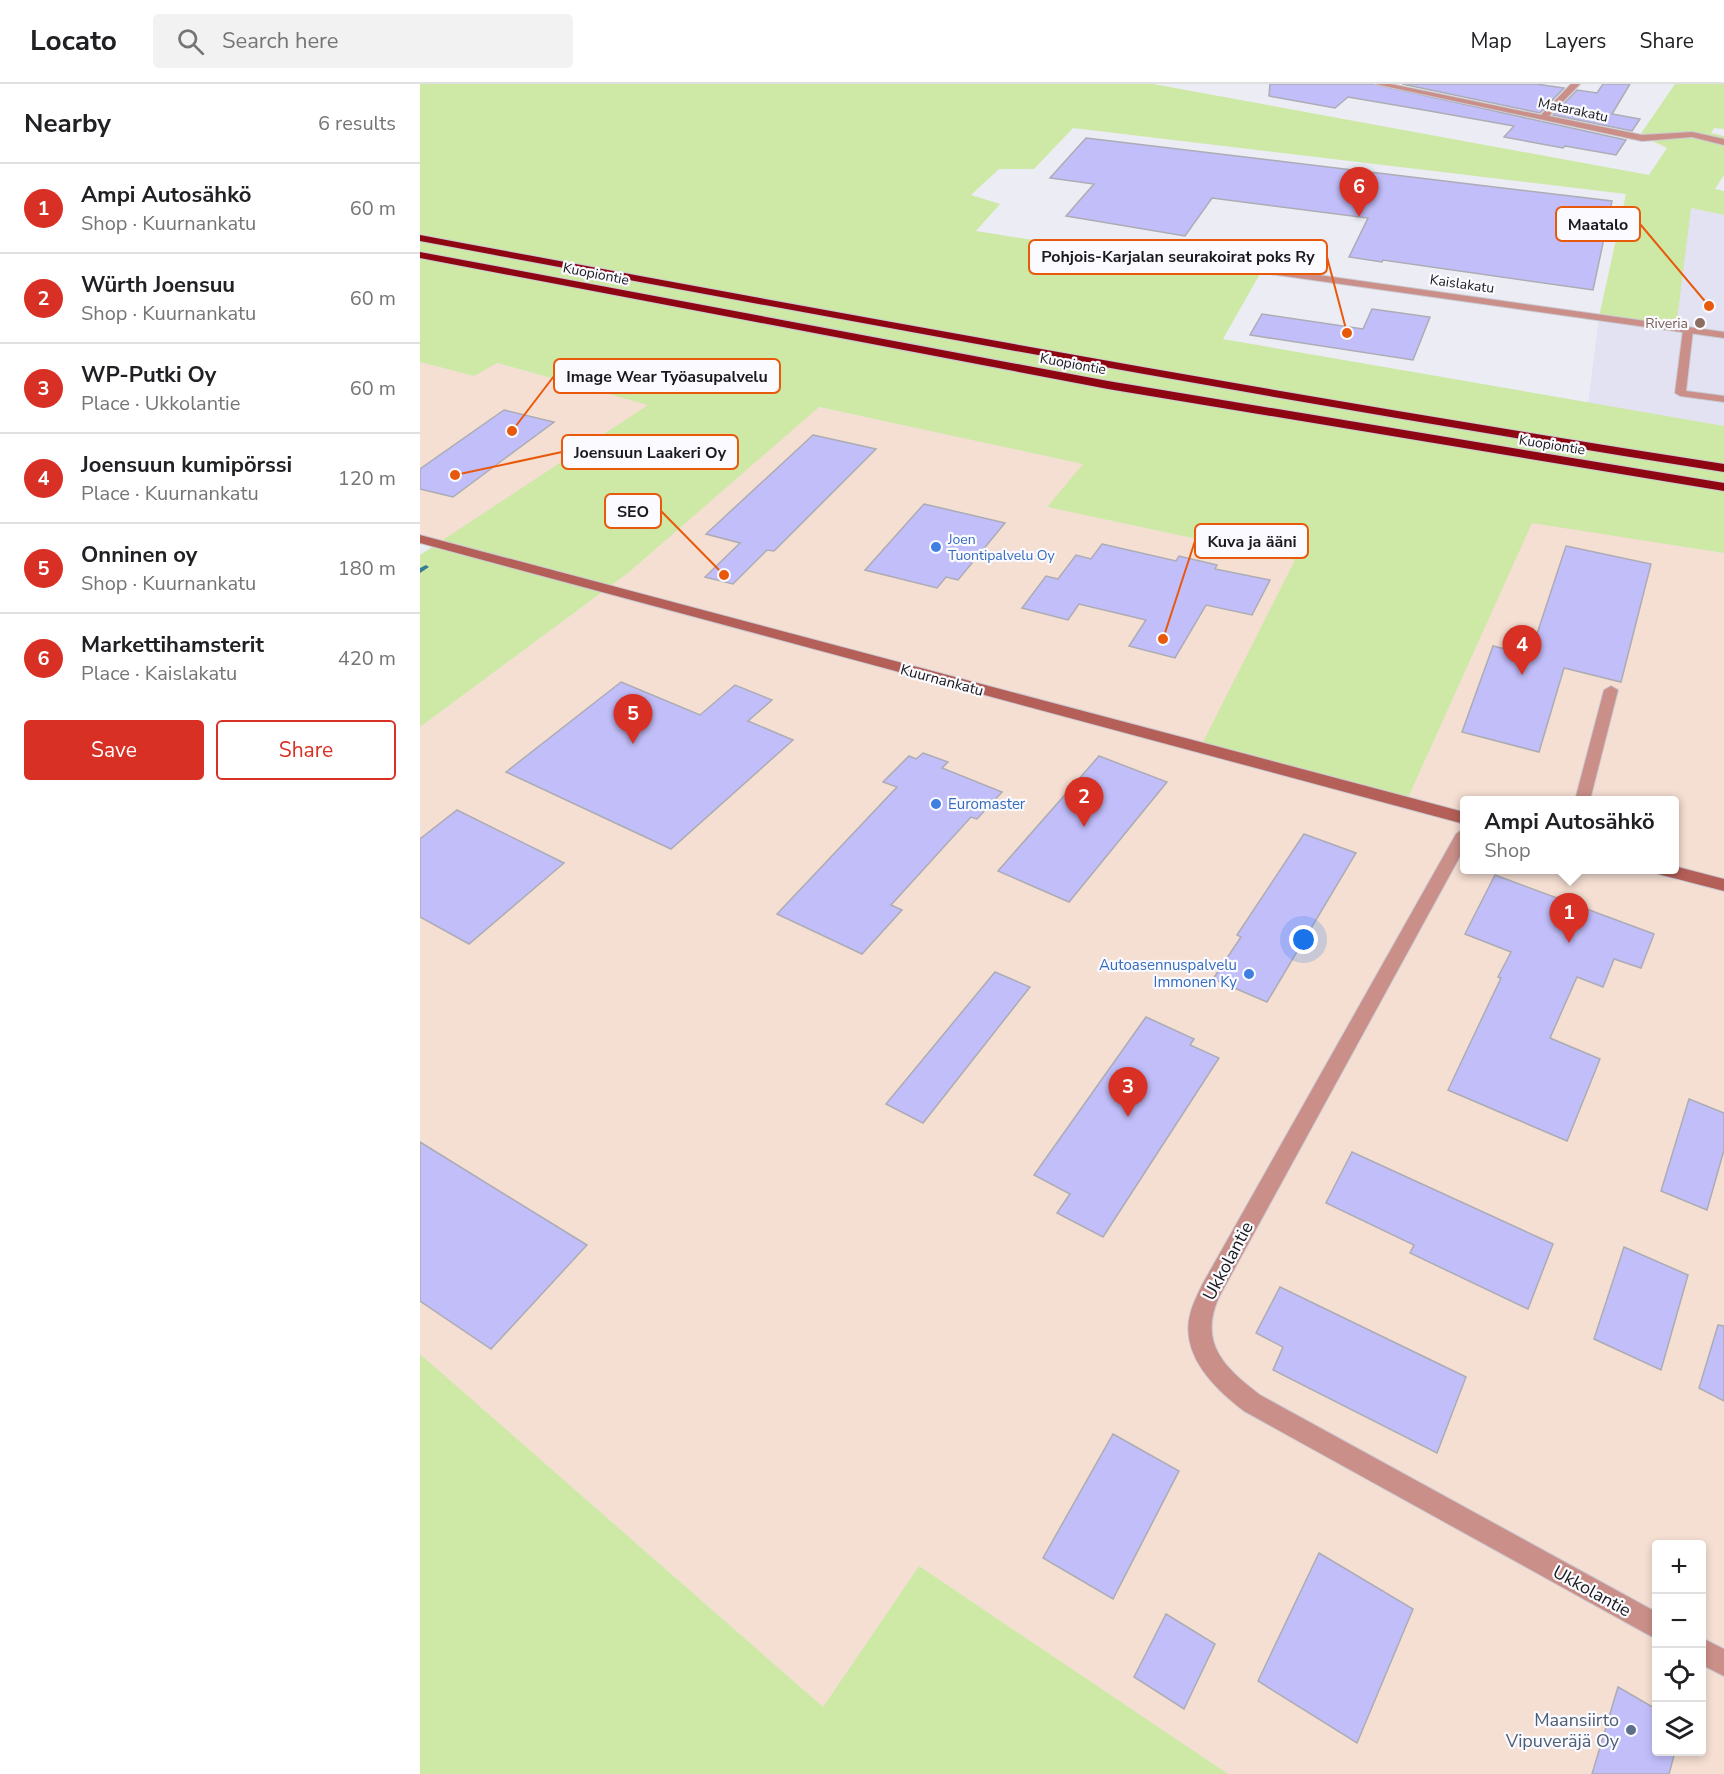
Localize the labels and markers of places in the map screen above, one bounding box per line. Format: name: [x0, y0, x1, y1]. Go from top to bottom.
pin: 6: [1340, 168, 1378, 217]
callout: Maatalo: [1556, 207, 1640, 241]
callout: Pohjois-Karjalan seurakoirat poks Ry: [1029, 240, 1327, 274]
place label: Riveria: [1645, 314, 1688, 333]
marker: Riveria: [1693, 316, 1707, 330]
callout: Image Wear Työasupalvelu: [554, 359, 780, 393]
callout: Joensuun Laakeri Oy: [562, 435, 738, 469]
callout: SEO: [605, 494, 661, 528]
callout: Kuva ja ääni: [1195, 524, 1308, 558]
place label: Joen Tuontipalvelu Oy: [947, 530, 1056, 565]
marker: Joen Tuontipalvelu Oy: [929, 540, 943, 554]
pin: 4: [1502, 626, 1542, 675]
pin: 5: [614, 694, 652, 744]
pin: 2: [1064, 778, 1104, 827]
place label: Euromaster: [948, 794, 1026, 814]
marker: Euromaster: [929, 797, 943, 811]
pin: 1: [1550, 894, 1588, 943]
place label: Autoasennuspalvelu Immonen Ky: [1099, 955, 1237, 992]
marker: Autoasennuspalvelu Immonen Ky: [1242, 967, 1256, 981]
pin: 3: [1108, 1068, 1148, 1117]
place label: Maansiirto Vipuveräjä Oy: [1505, 1708, 1620, 1753]
marker: Maansiirto Vipuveräjä Oy: [1624, 1723, 1638, 1737]

